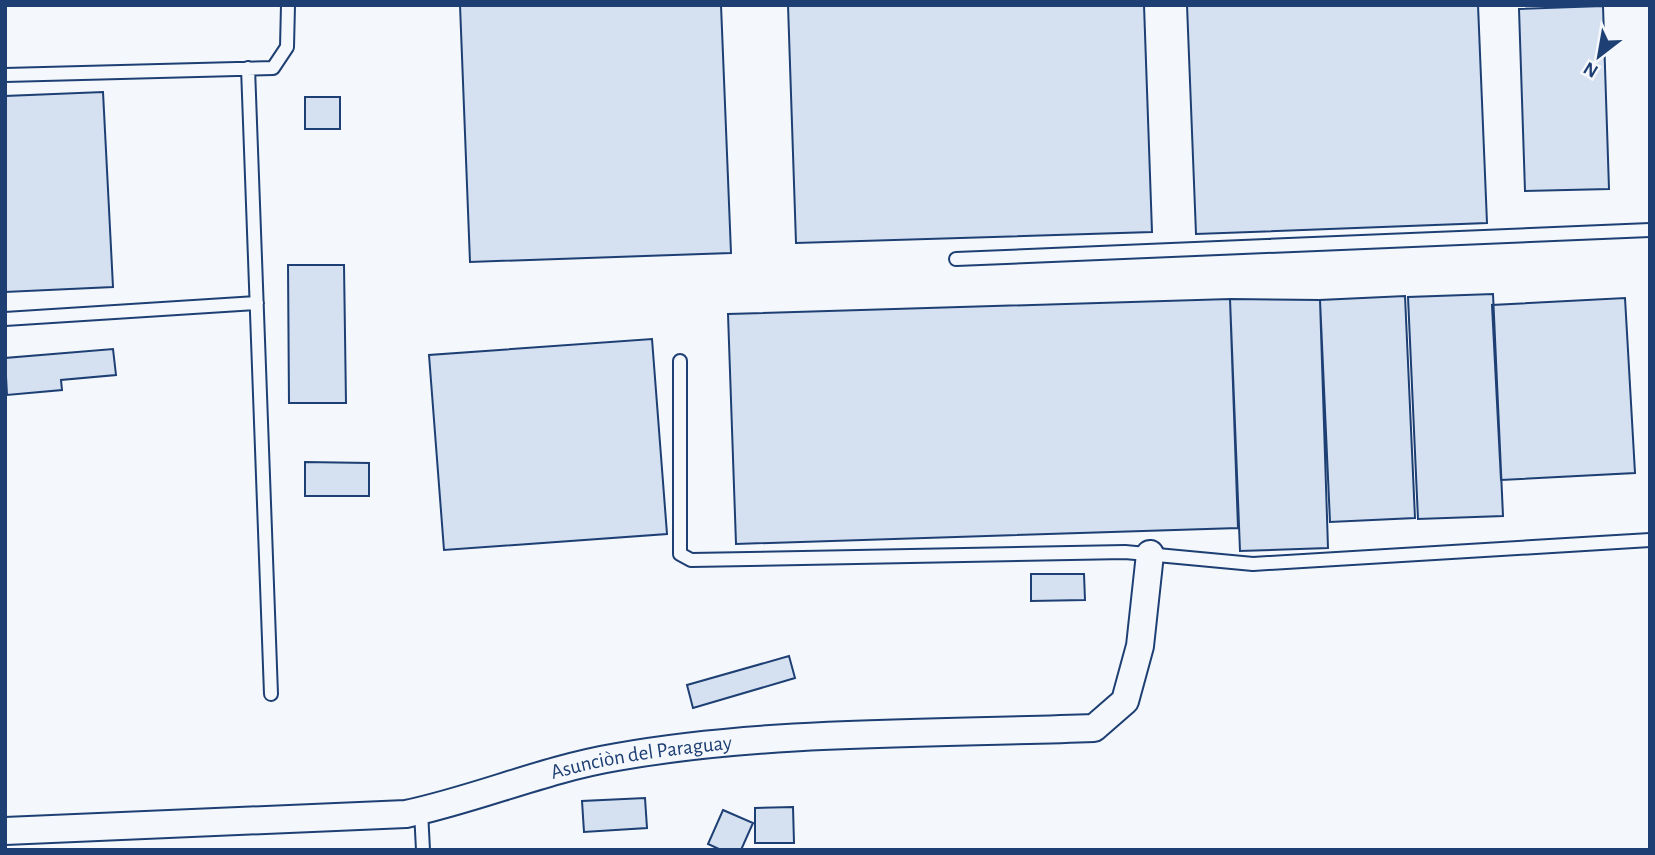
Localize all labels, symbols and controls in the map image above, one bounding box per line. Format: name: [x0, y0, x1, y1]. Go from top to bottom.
north arrow: [1564, 21, 1634, 91]
text: N: [1580, 58, 1602, 81]
street label: Asunciòn del Paraguay: [548, 732, 733, 782]

